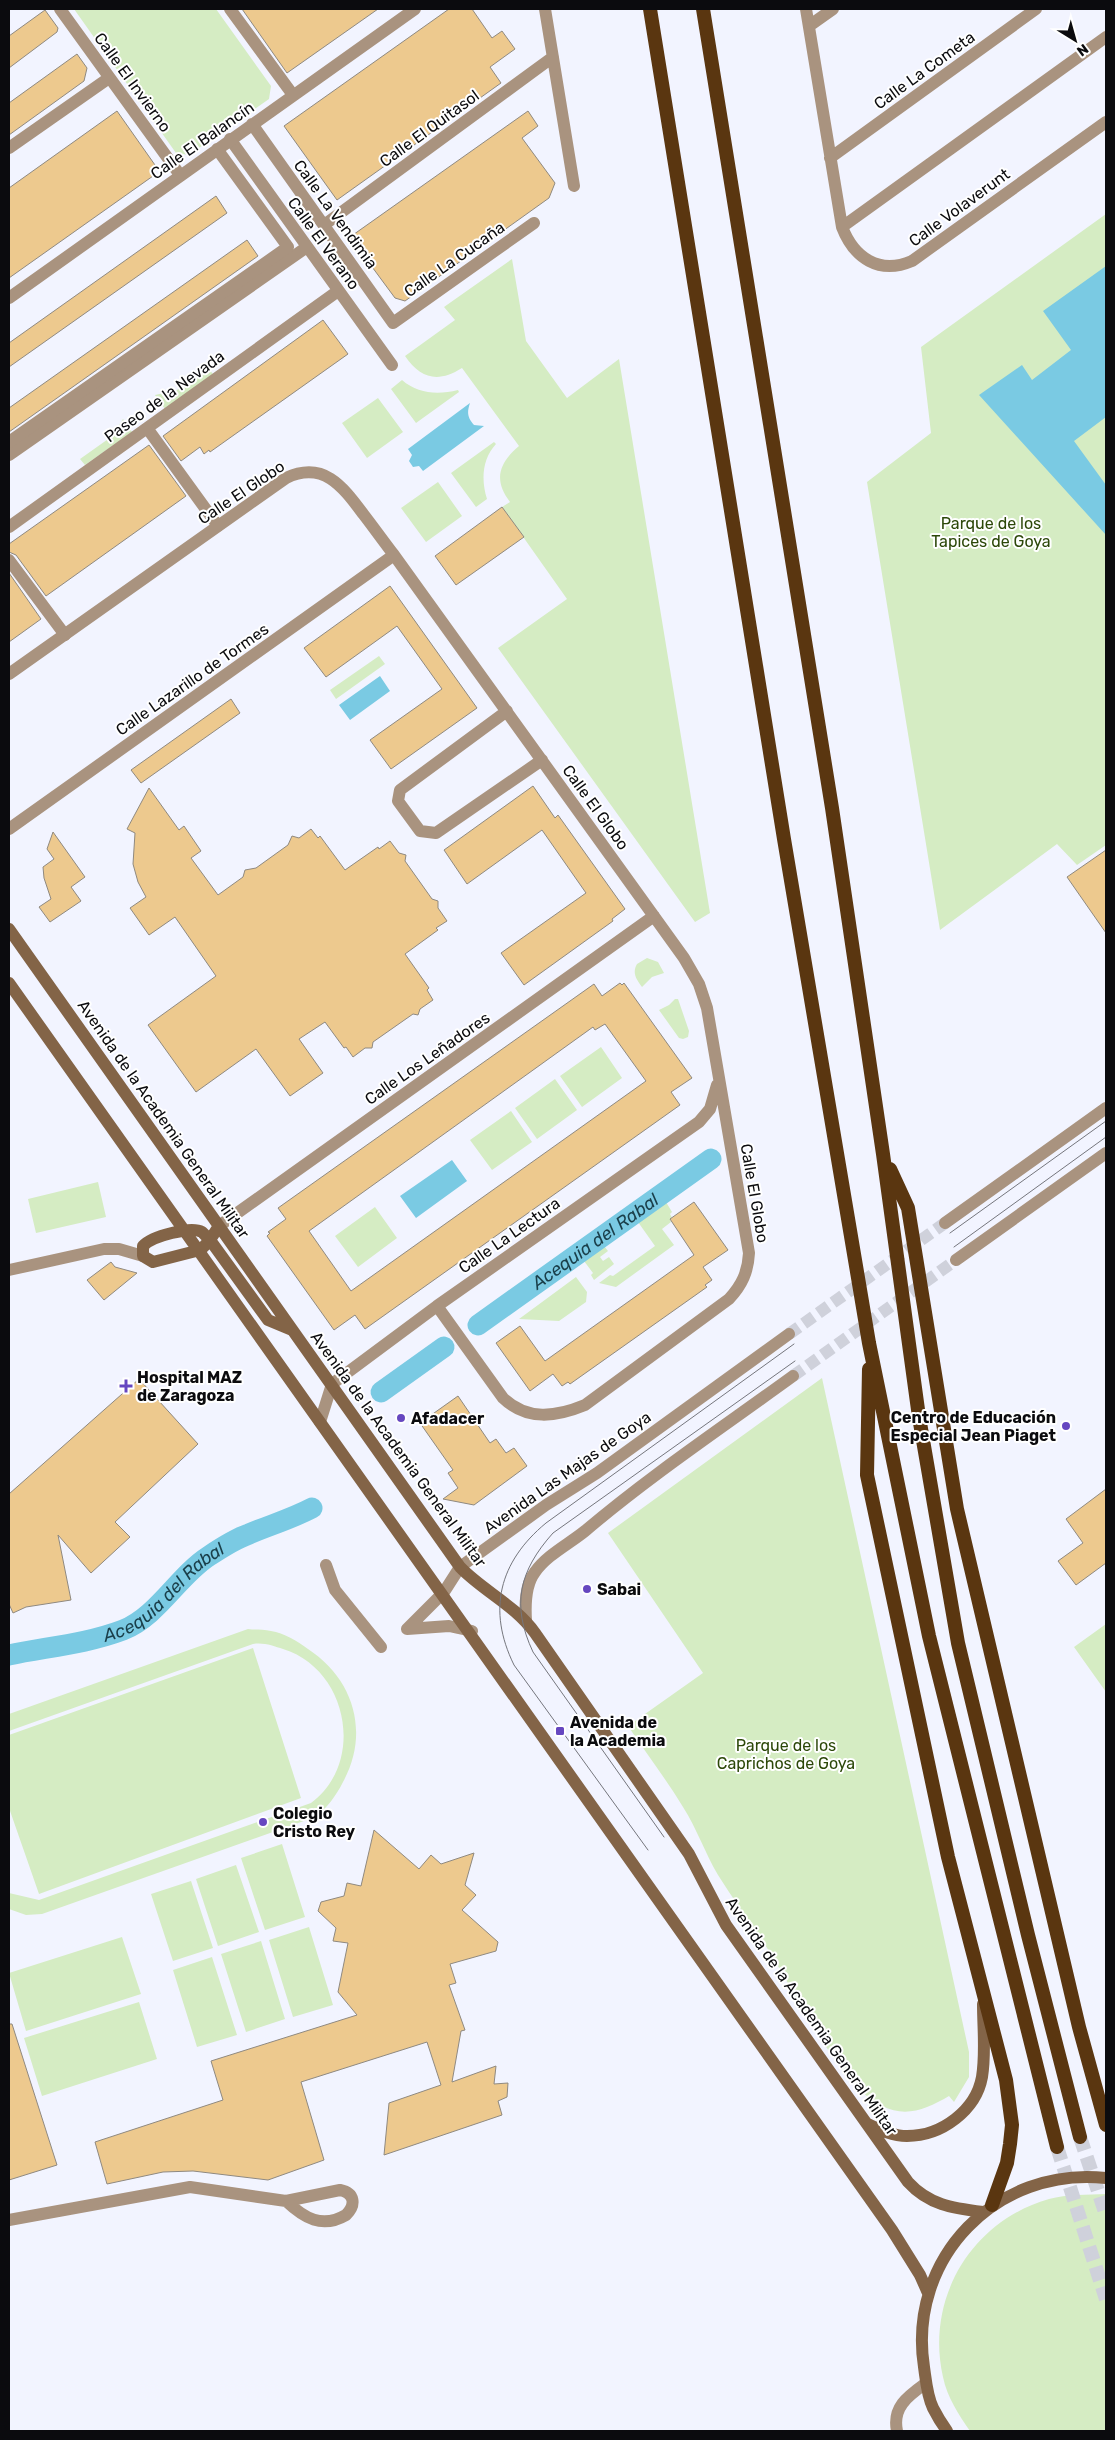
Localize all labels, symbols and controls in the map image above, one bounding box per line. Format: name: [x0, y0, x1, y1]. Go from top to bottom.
north arrow: [1050, 15, 1100, 65]
street label: Calle La Cometa: [870, 27, 978, 113]
street label: Calle El Invierno: [90, 29, 175, 136]
text: N: [1073, 40, 1092, 60]
street label: Calle El Quitasol: [376, 86, 483, 171]
street label: Calle El Balancín: [147, 98, 258, 183]
street label: Calle La Vendimia: [290, 156, 382, 273]
street label: Calle Volaverunt: [905, 164, 1013, 250]
street label: Calle El Verano: [284, 193, 363, 293]
street label: Calle La Cucaña: [400, 218, 508, 301]
street label: Paseo de la Nevada: [101, 346, 228, 446]
street label: Calle El Globo: [194, 456, 288, 528]
park label: Parque de los Tapices de Goya: [931, 514, 1051, 551]
street label: Calle Lazarillo de Tormes: [112, 619, 272, 739]
street label: Calle El Globo: [558, 761, 633, 853]
street label: Avenida de la Academia General Militar: [74, 997, 254, 1242]
street label: Calle Los Leñadores: [361, 1008, 493, 1109]
street label: Calle El Globo: [736, 1142, 773, 1244]
water label: Acequia del Rabal: [527, 1188, 663, 1295]
street label: Calle La Lectura: [455, 1193, 564, 1277]
street label: Avenida de la Academia General Militar: [307, 1328, 490, 1571]
place label: Hospital MAZ de Zaragoza: [137, 1368, 242, 1405]
marker: Hospital MAZ de Zaragoza: [119, 1379, 133, 1393]
street label: Avenida Las Majas de Goya: [480, 1407, 655, 1537]
place label: Centro de Educación Especial Jean Piaget: [891, 1408, 1057, 1445]
place label: Afadacer: [411, 1409, 485, 1428]
marker: Afadacer: [395, 1412, 407, 1424]
marker: Centro de Educación Especial Jean Piaget: [1060, 1420, 1072, 1432]
water label: Acequia del Rabal: [100, 1538, 229, 1647]
place label: Sabai: [597, 1580, 641, 1599]
marker: Sabai: [581, 1583, 593, 1595]
place label: Avenida de la Academia: [570, 1713, 666, 1750]
marker: Avenida de la Academia: [554, 1725, 566, 1737]
park label: Parque de los Caprichos de Goya: [717, 1736, 855, 1773]
place label: Colegio Cristo Rey: [273, 1804, 356, 1841]
marker: Colegio Cristo Rey: [257, 1816, 269, 1828]
street label: Avenida de la Academia General Militar: [722, 1894, 902, 2139]

